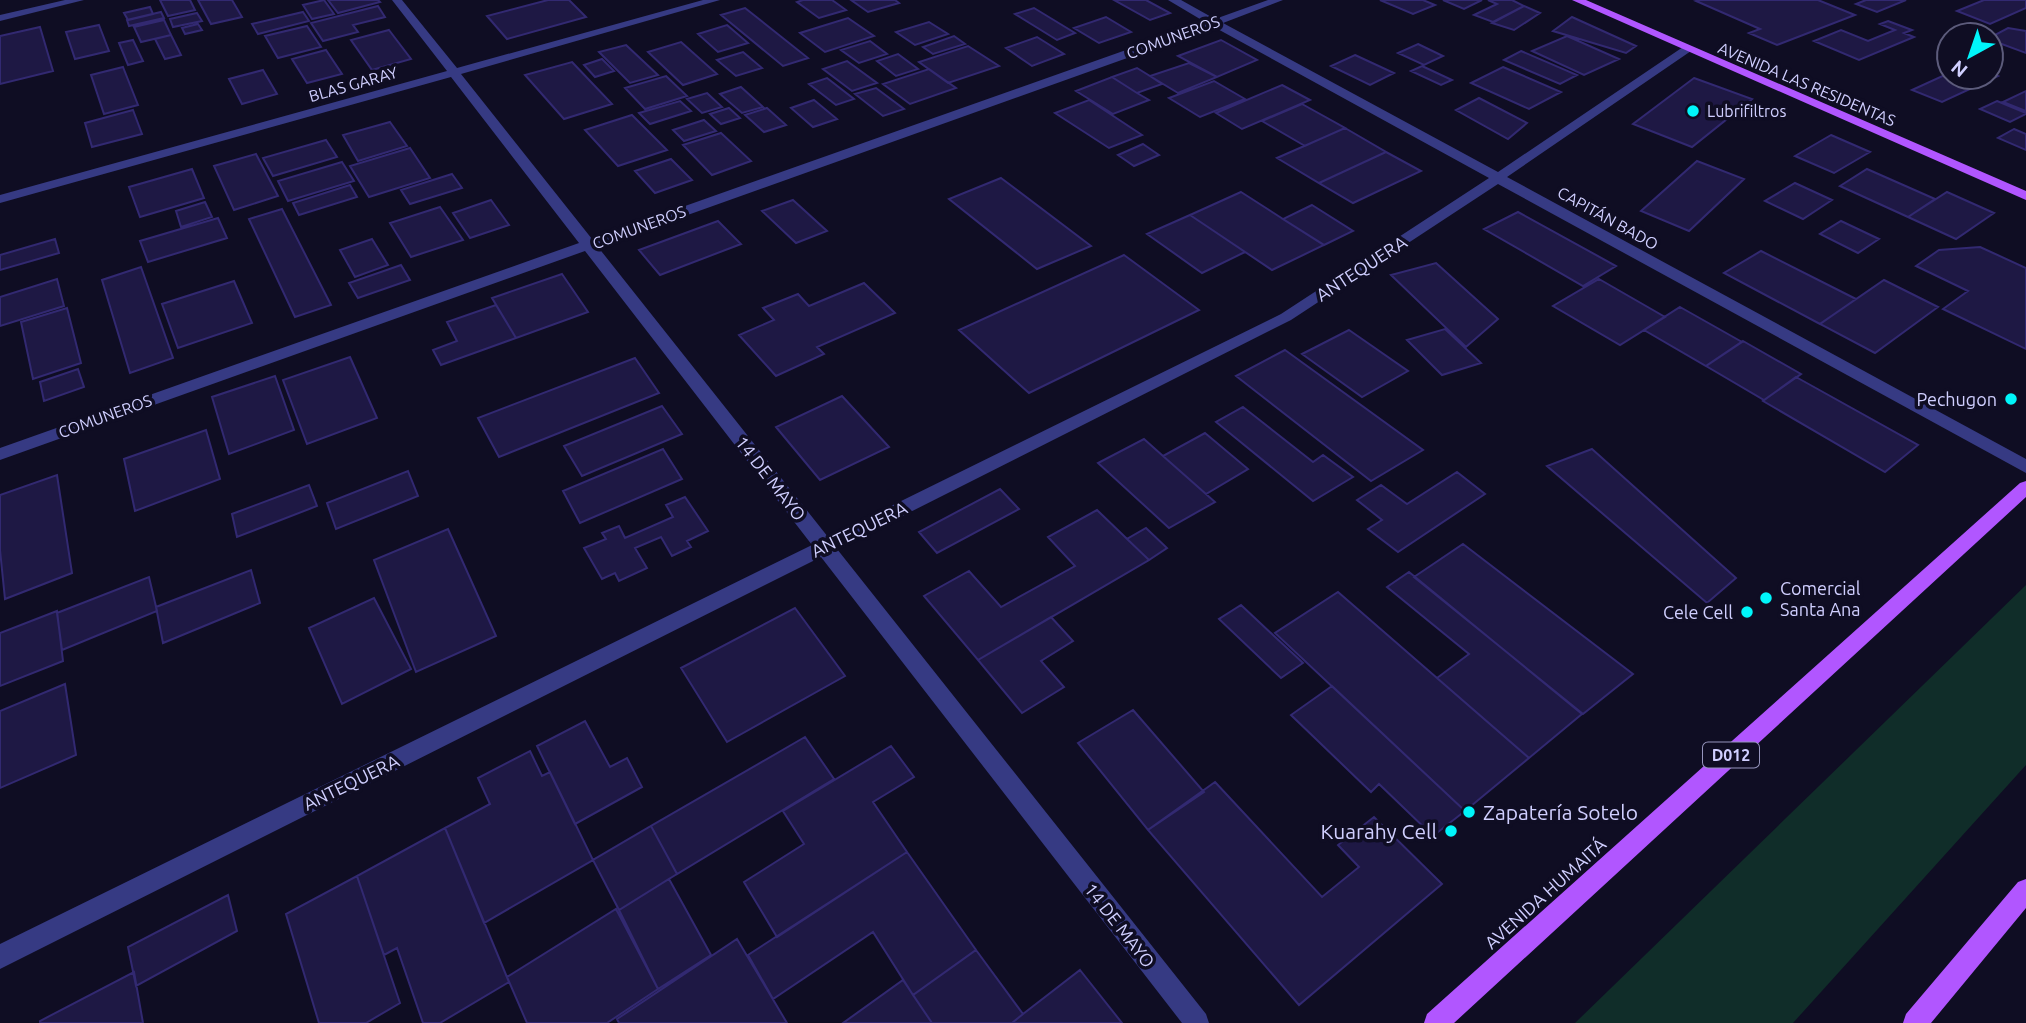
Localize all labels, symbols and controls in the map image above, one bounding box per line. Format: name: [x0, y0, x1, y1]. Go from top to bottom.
street label: COMUNEROS: [1124, 12, 1222, 62]
north arrow: [1935, 21, 2005, 91]
street label: AVENIDA LAS RESIDENTAS: [1716, 38, 1898, 130]
text: N: [1947, 56, 1972, 82]
street label: BLAS GARAY: [307, 63, 400, 105]
place label: Lubrifiltros: [1707, 102, 1786, 120]
marker: Lubrifiltros: [1685, 103, 1701, 119]
street label: CAPITÁN BADO: [1555, 181, 1662, 253]
street label: COMUNEROS: [590, 202, 688, 252]
street label: ANTEQUERA: [1312, 231, 1411, 306]
place label: Pechugon: [1917, 389, 1997, 409]
street label: COMUNEROS: [56, 391, 154, 441]
marker: Pechugon: [2003, 391, 2019, 407]
street label: 14 DE MAYO: [732, 432, 810, 524]
street label: ANTEQUERA: [808, 497, 911, 562]
place label: Comercial Santa Ana: [1780, 578, 1861, 619]
marker: Comercial Santa Ana: [1758, 590, 1774, 606]
place label: Cele Cell: [1663, 602, 1733, 622]
marker: Cele Cell: [1739, 604, 1755, 620]
road number: D012: [1703, 742, 1759, 768]
street label: ANTEQUERA: [300, 750, 403, 815]
place label: Zapatería Sotelo: [1483, 800, 1638, 824]
marker: Zapatería Sotelo: [1461, 804, 1477, 820]
place label: Kuarahy Cell: [1321, 819, 1437, 843]
marker: Kuarahy Cell: [1443, 823, 1459, 839]
street label: AVENIDA HUMAITÁ: [1480, 833, 1610, 952]
street label: 14 DE MAYO: [1081, 879, 1159, 971]

